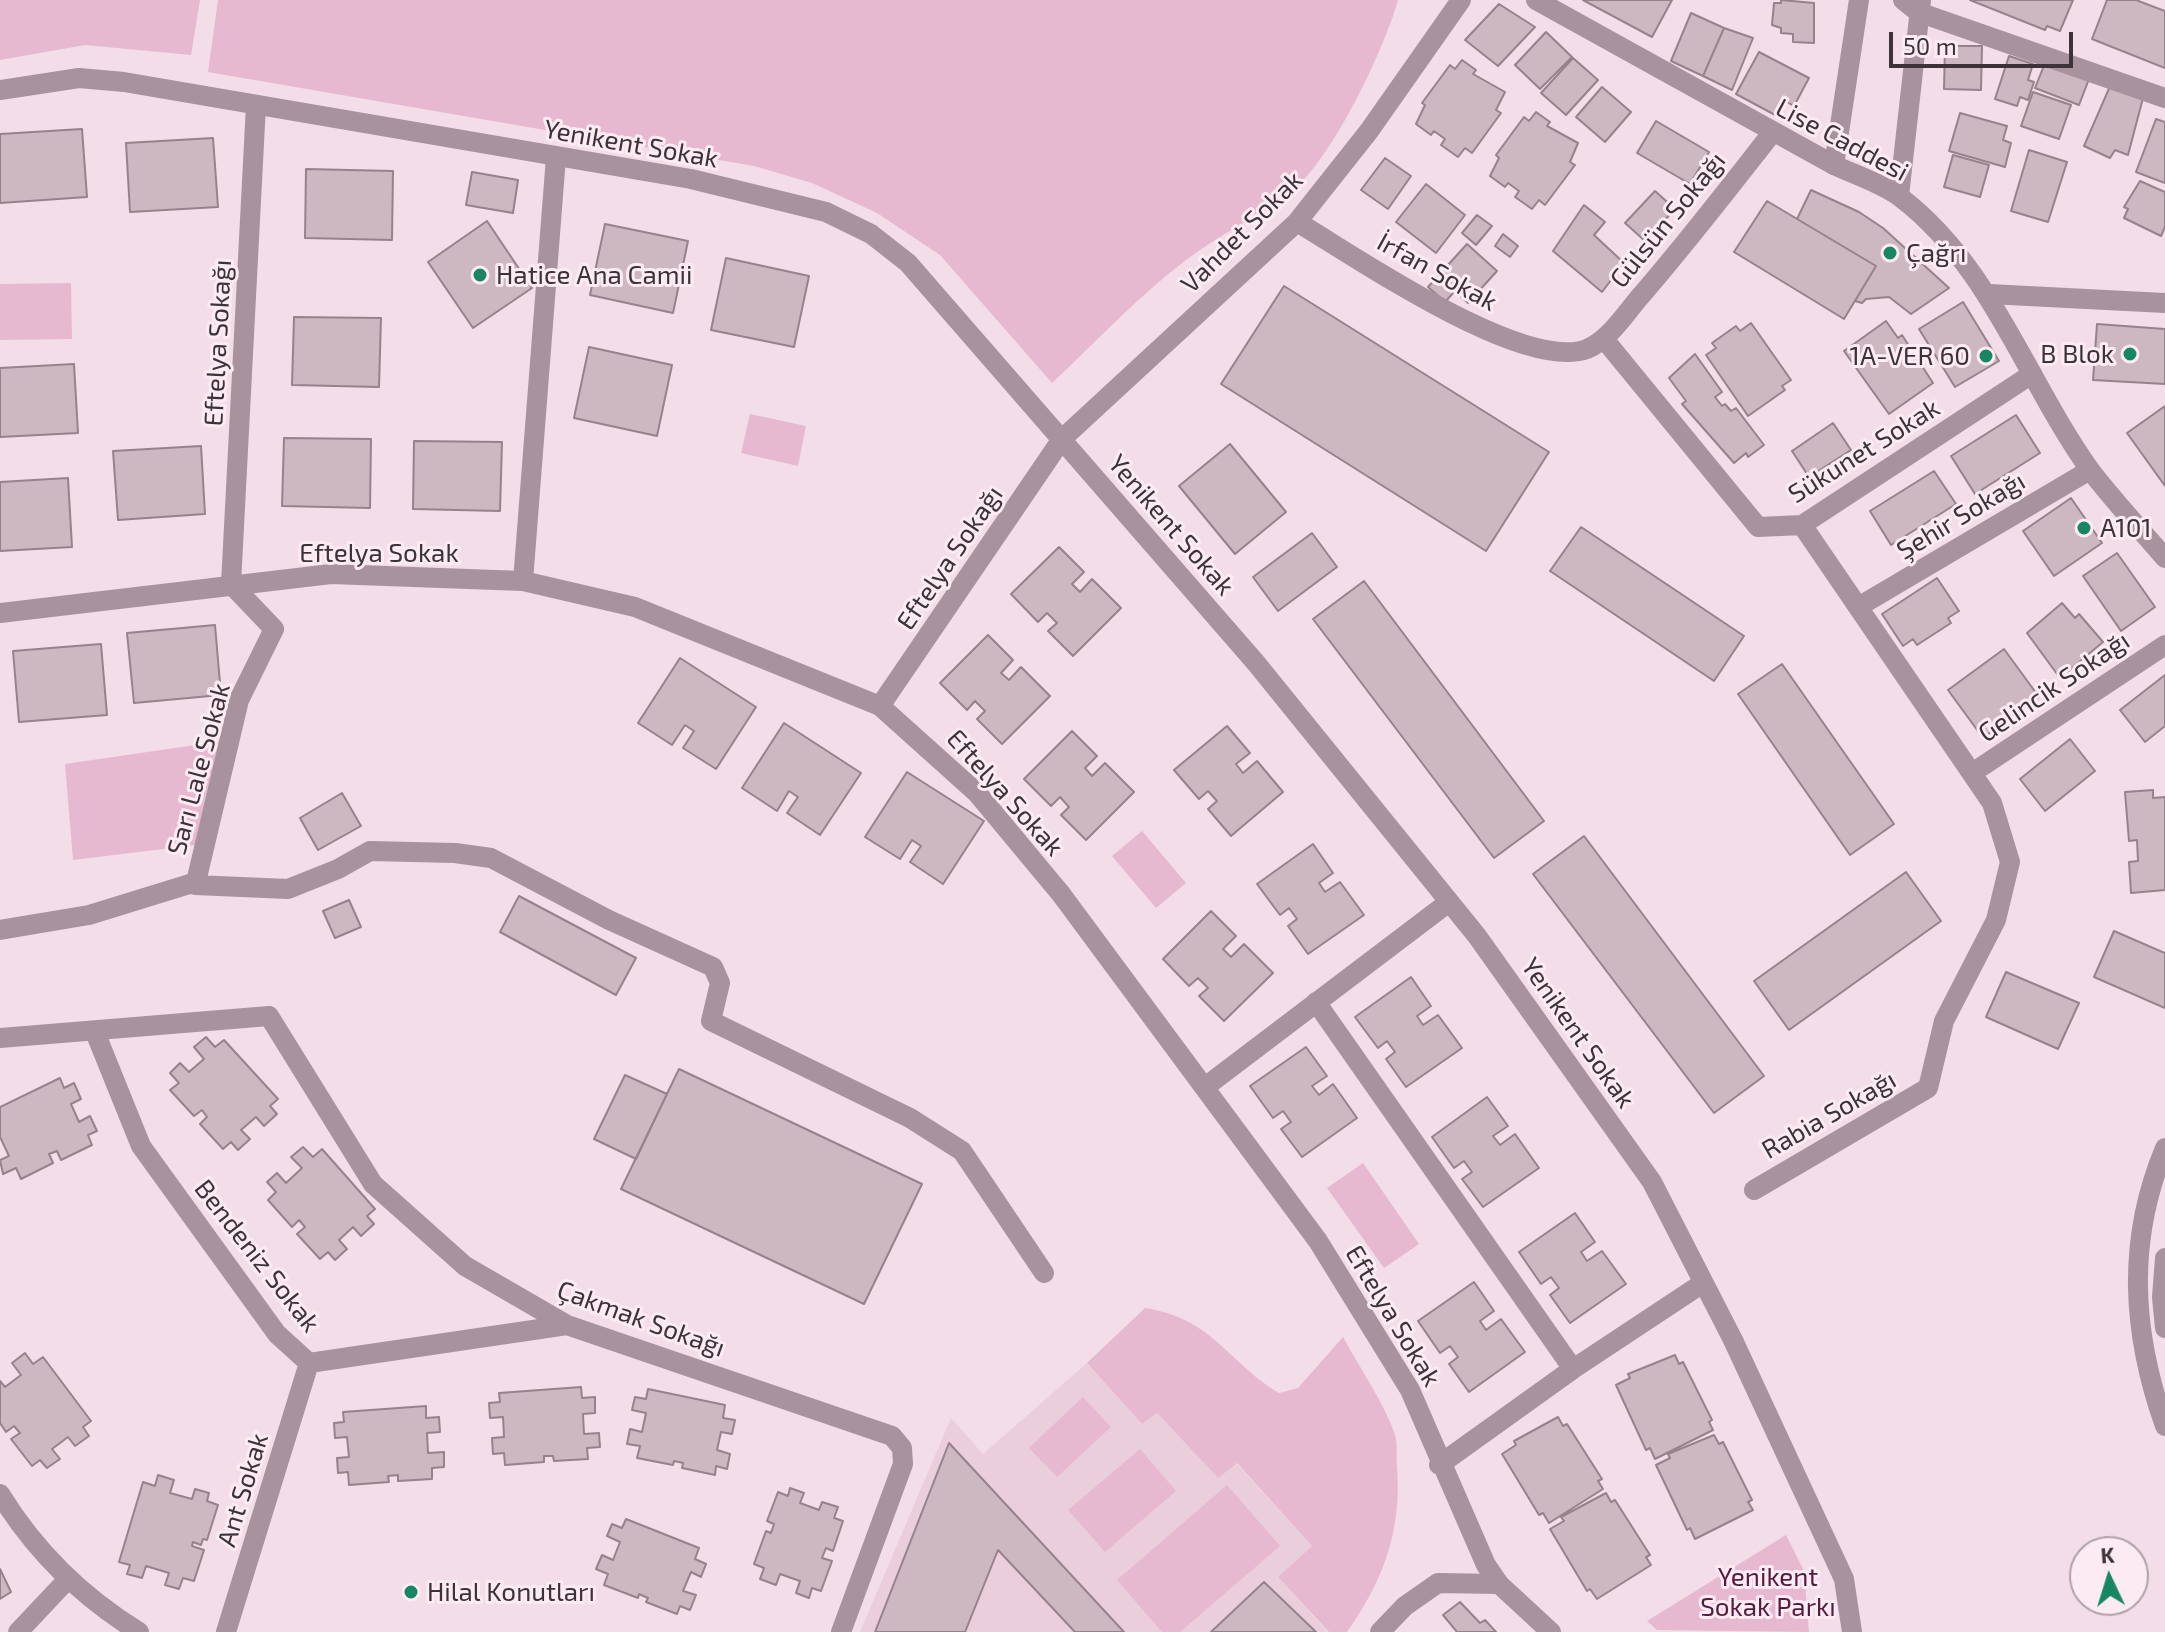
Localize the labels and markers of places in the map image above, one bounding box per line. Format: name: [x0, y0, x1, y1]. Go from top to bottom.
place label: Çağrı: [1906, 237, 1967, 269]
marker: Çağrı: [1881, 244, 1899, 262]
place label: Hatice Ana Camii: [496, 259, 692, 291]
marker: Hatice Ana Camii: [471, 266, 489, 284]
place label: B Blok: [2040, 338, 2114, 370]
place label: 1A-VER 60: [1850, 340, 1970, 372]
marker: B Blok: [2121, 345, 2139, 363]
marker: 1A-VER 60: [1977, 347, 1995, 365]
place label: A101: [2100, 512, 2152, 544]
marker: A101: [2075, 519, 2093, 537]
place label: Hilal Konutları: [427, 1576, 595, 1608]
marker: Hilal Konutları: [402, 1583, 420, 1601]

